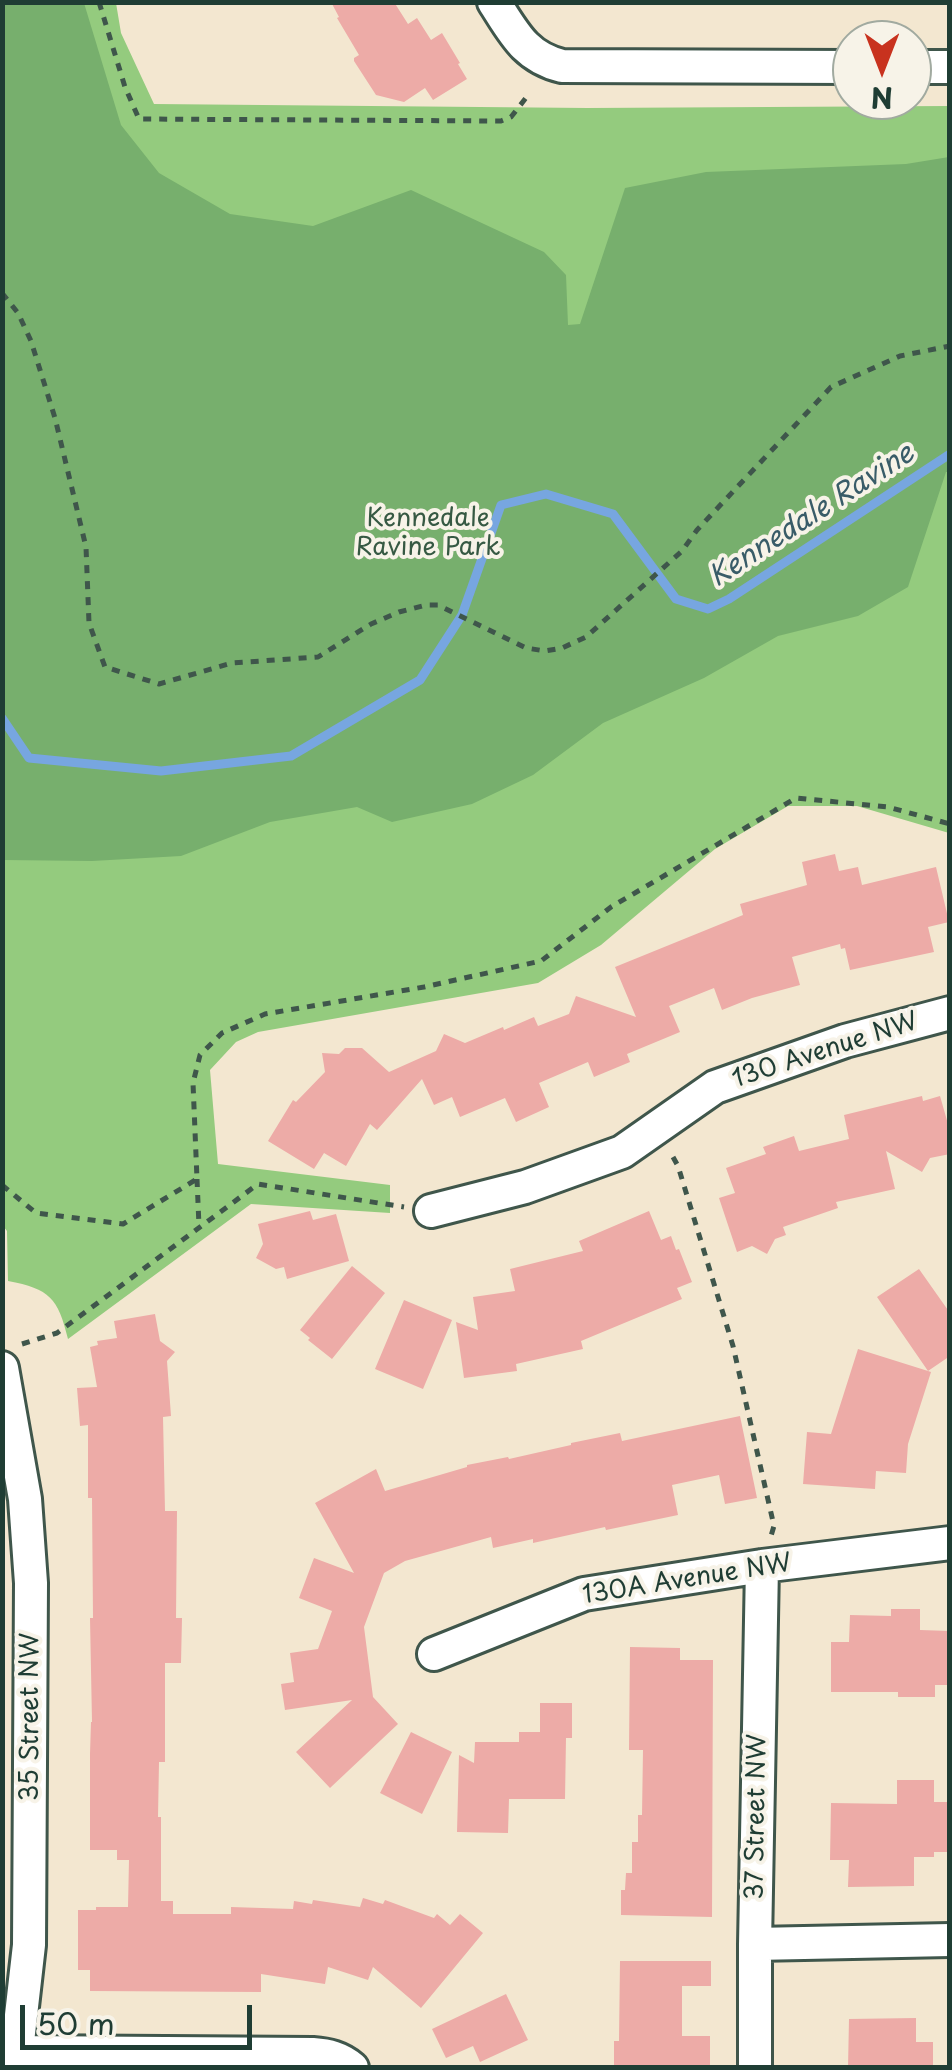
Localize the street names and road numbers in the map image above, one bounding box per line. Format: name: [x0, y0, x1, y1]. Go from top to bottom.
street label: 130 Avenue NW: [728, 1007, 922, 1095]
street label: 130A Avenue NW: [581, 1549, 793, 1611]
street label: 35 Street NW: [16, 1633, 46, 1801]
street label: 37 Street NW: [741, 1734, 773, 1900]

